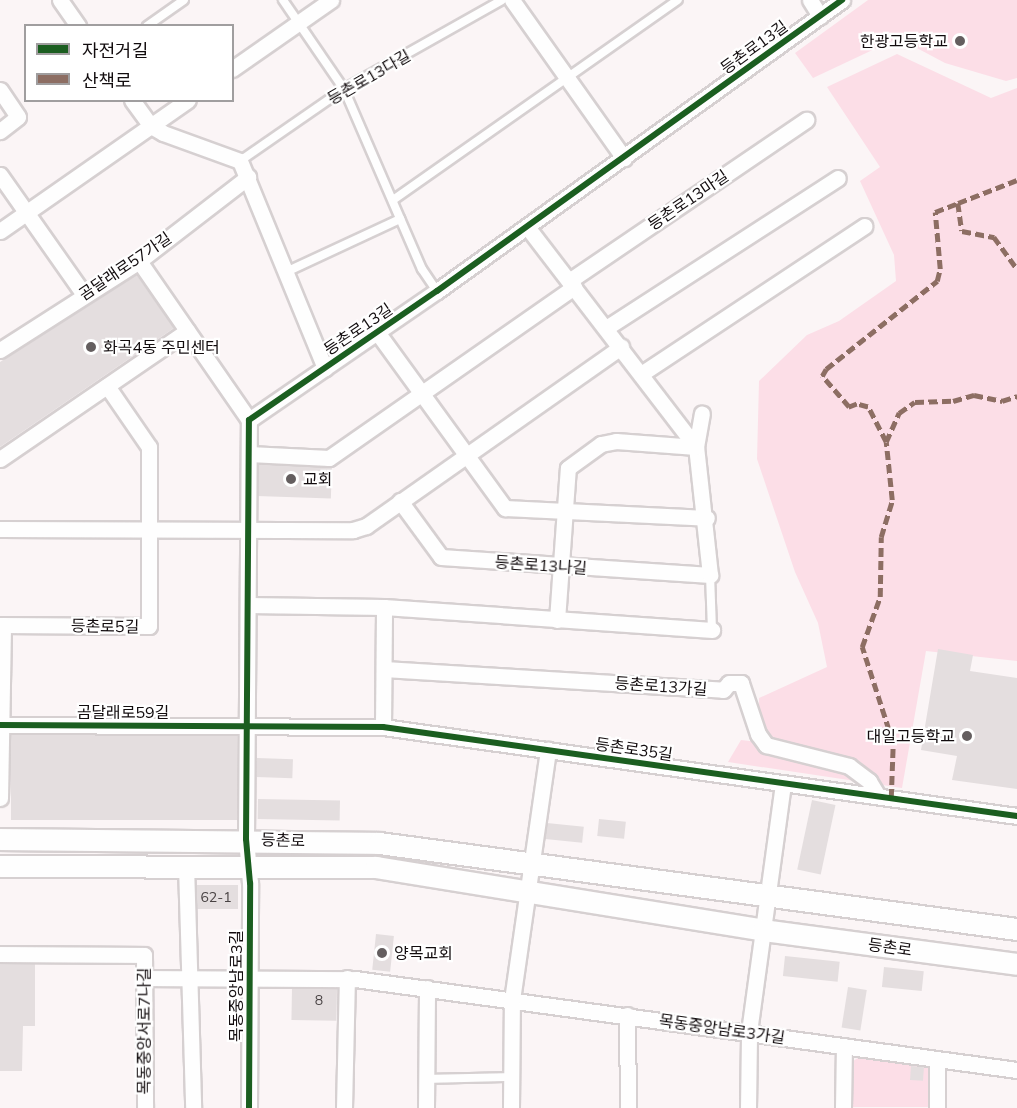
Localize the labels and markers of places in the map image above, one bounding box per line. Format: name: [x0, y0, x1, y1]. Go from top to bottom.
place label: 한광고등학교: [860, 31, 948, 51]
marker: 한광고등학교: [953, 34, 967, 48]
place label: 화곡4동 주민센터: [103, 337, 220, 357]
marker: 화곡4동 주민센터: [84, 340, 98, 354]
place label: 교회: [303, 469, 332, 489]
marker: 교회: [284, 472, 298, 486]
place label: 대일고등학교: [867, 726, 955, 746]
marker: 대일고등학교: [960, 729, 974, 743]
place label: 양목교회: [394, 943, 453, 963]
marker: 양목교회: [375, 946, 389, 960]

